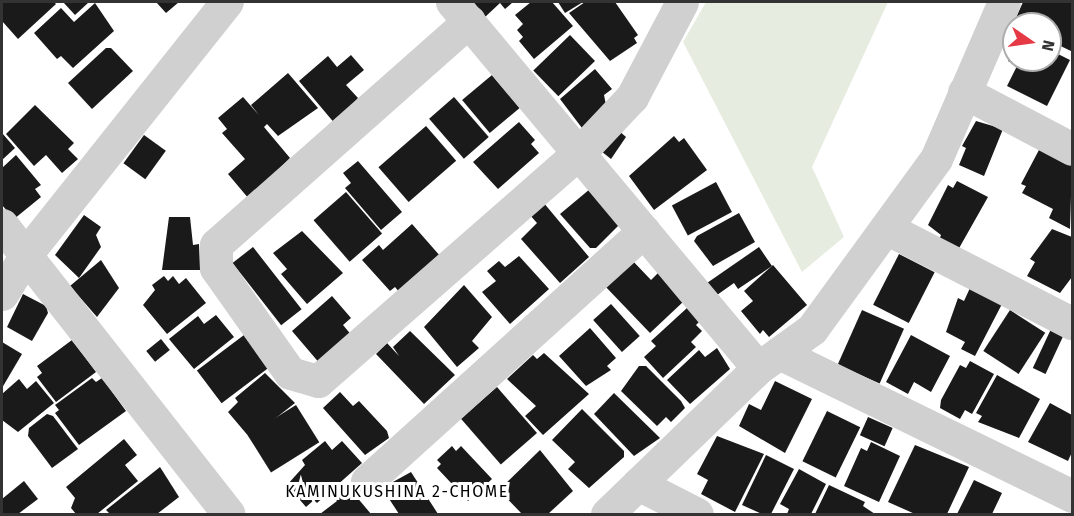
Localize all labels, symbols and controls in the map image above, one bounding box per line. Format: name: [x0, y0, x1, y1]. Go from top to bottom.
north arrow: [1002, 12, 1062, 72]
text: N: [1038, 38, 1059, 53]
district label: KAMINUKUSHINA 2-CHOME: [285, 482, 509, 502]

